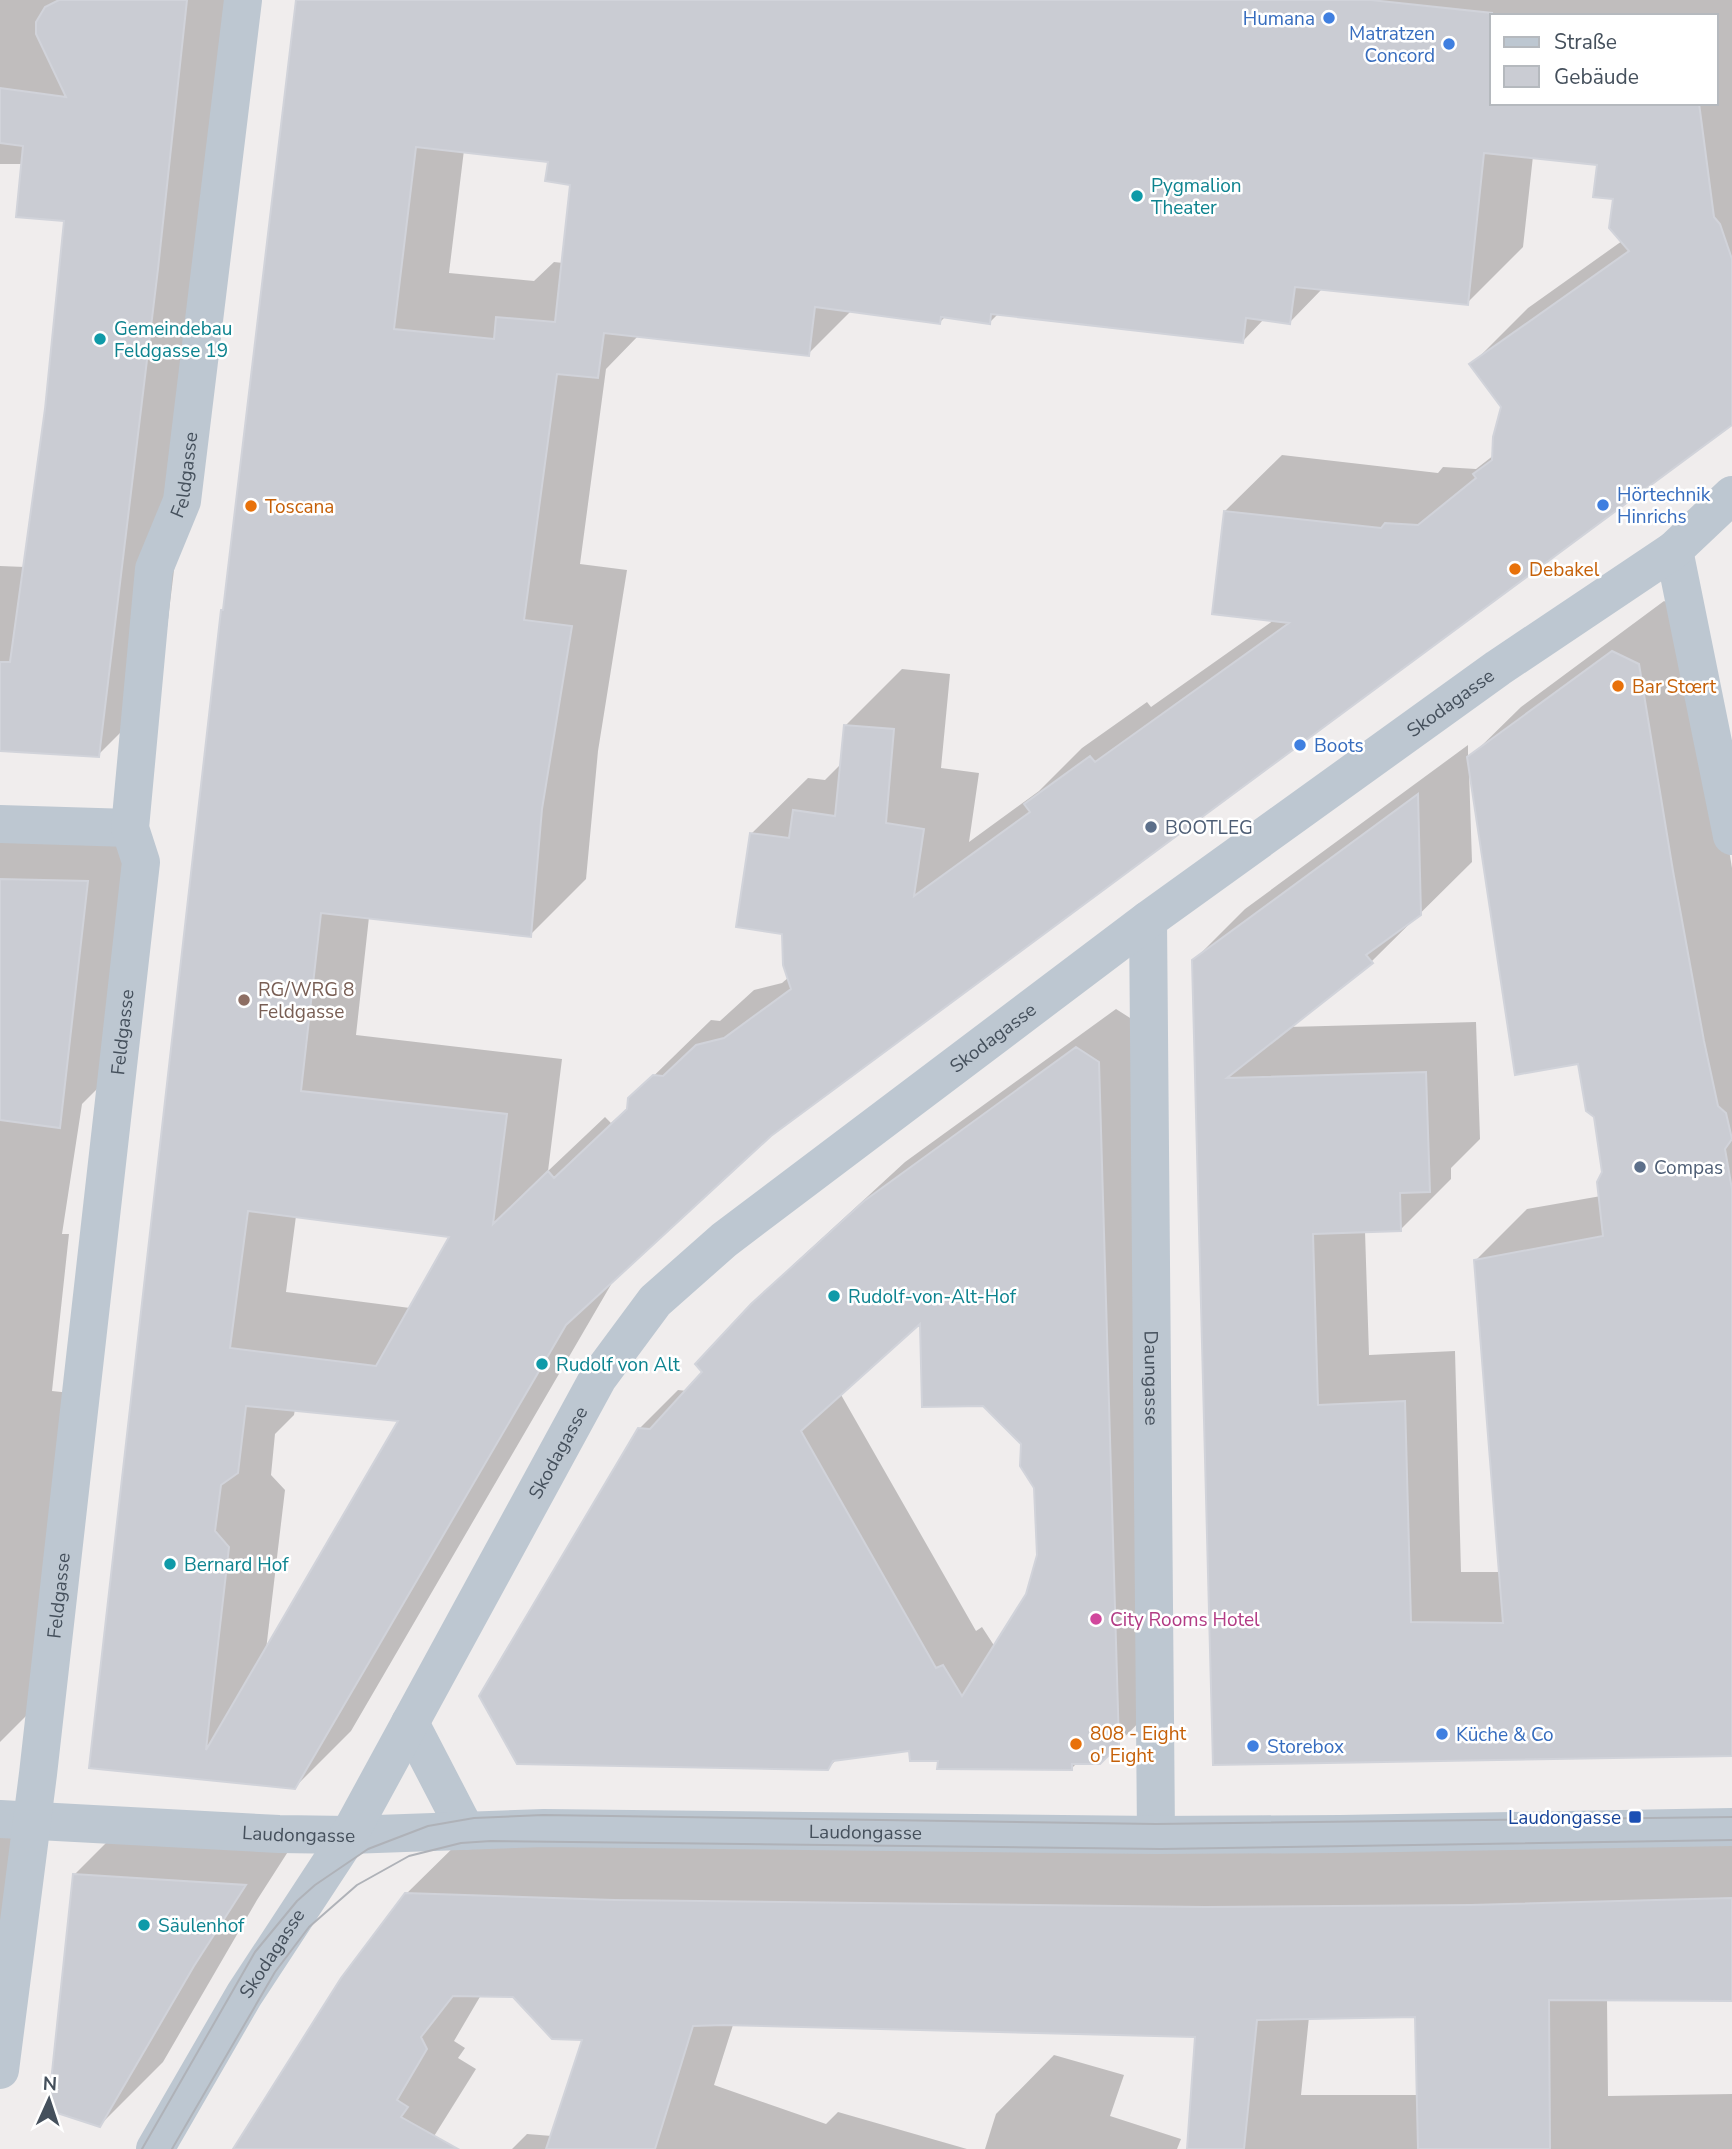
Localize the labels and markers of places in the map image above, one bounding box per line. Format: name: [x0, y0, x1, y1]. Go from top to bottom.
place label: Humana: [1243, 6, 1315, 32]
marker: Humana: [1321, 10, 1337, 26]
place label: Matratzen Concord: [1349, 21, 1435, 69]
marker: Matratzen Concord: [1441, 36, 1457, 52]
place label: Pygmalion Theater: [1151, 173, 1242, 221]
marker: Pygmalion Theater: [1129, 188, 1145, 204]
place label: Gemeindebau Feldgasse 19: [114, 316, 232, 364]
marker: Gemeindebau Feldgasse 19: [92, 331, 108, 347]
place label: Hörtechnik Hinrichs: [1617, 482, 1711, 530]
place label: Toscana: [265, 494, 334, 520]
marker: Hörtechnik Hinrichs: [1595, 497, 1611, 513]
marker: Toscana: [243, 498, 259, 514]
place label: Debakel: [1529, 557, 1600, 583]
marker: Debakel: [1507, 561, 1523, 577]
place label: Bar Stœrt: [1632, 674, 1716, 700]
marker: Bar Stœrt: [1610, 678, 1626, 694]
place label: Boots: [1314, 733, 1364, 759]
marker: Boots: [1292, 737, 1308, 753]
place label: BOOTLEG: [1165, 815, 1253, 841]
marker: BOOTLEG: [1143, 819, 1159, 835]
place label: RG/WRG 8 Feldgasse: [258, 977, 354, 1025]
marker: RG/WRG 8 Feldgasse: [236, 992, 252, 1008]
place label: Compas: [1654, 1155, 1723, 1181]
marker: Compas: [1632, 1159, 1648, 1175]
place label: Rudolf-von-Alt-Hof: [848, 1284, 1017, 1310]
marker: Rudolf-von-Alt-Hof: [826, 1288, 842, 1304]
place label: Rudolf von Alt: [556, 1352, 680, 1378]
marker: Rudolf von Alt: [534, 1356, 550, 1372]
place label: Bernard Hof: [184, 1552, 289, 1578]
marker: Bernard Hof: [162, 1556, 178, 1572]
place label: City Rooms Hotel: [1110, 1607, 1260, 1633]
marker: City Rooms Hotel: [1088, 1611, 1104, 1627]
place label: 808 - Eight o' Eight: [1090, 1721, 1186, 1769]
place label: Küche & Co: [1456, 1722, 1554, 1748]
marker: Küche & Co: [1434, 1726, 1450, 1742]
place label: Storebox: [1267, 1734, 1344, 1760]
marker: 808 - Eight o' Eight: [1068, 1736, 1084, 1752]
marker: Storebox: [1245, 1738, 1261, 1754]
place label: Laudongasse: [1508, 1805, 1621, 1831]
marker: Laudongasse: [1627, 1809, 1643, 1825]
place label: Säulenhof: [158, 1913, 245, 1939]
marker: Säulenhof: [136, 1917, 152, 1933]

